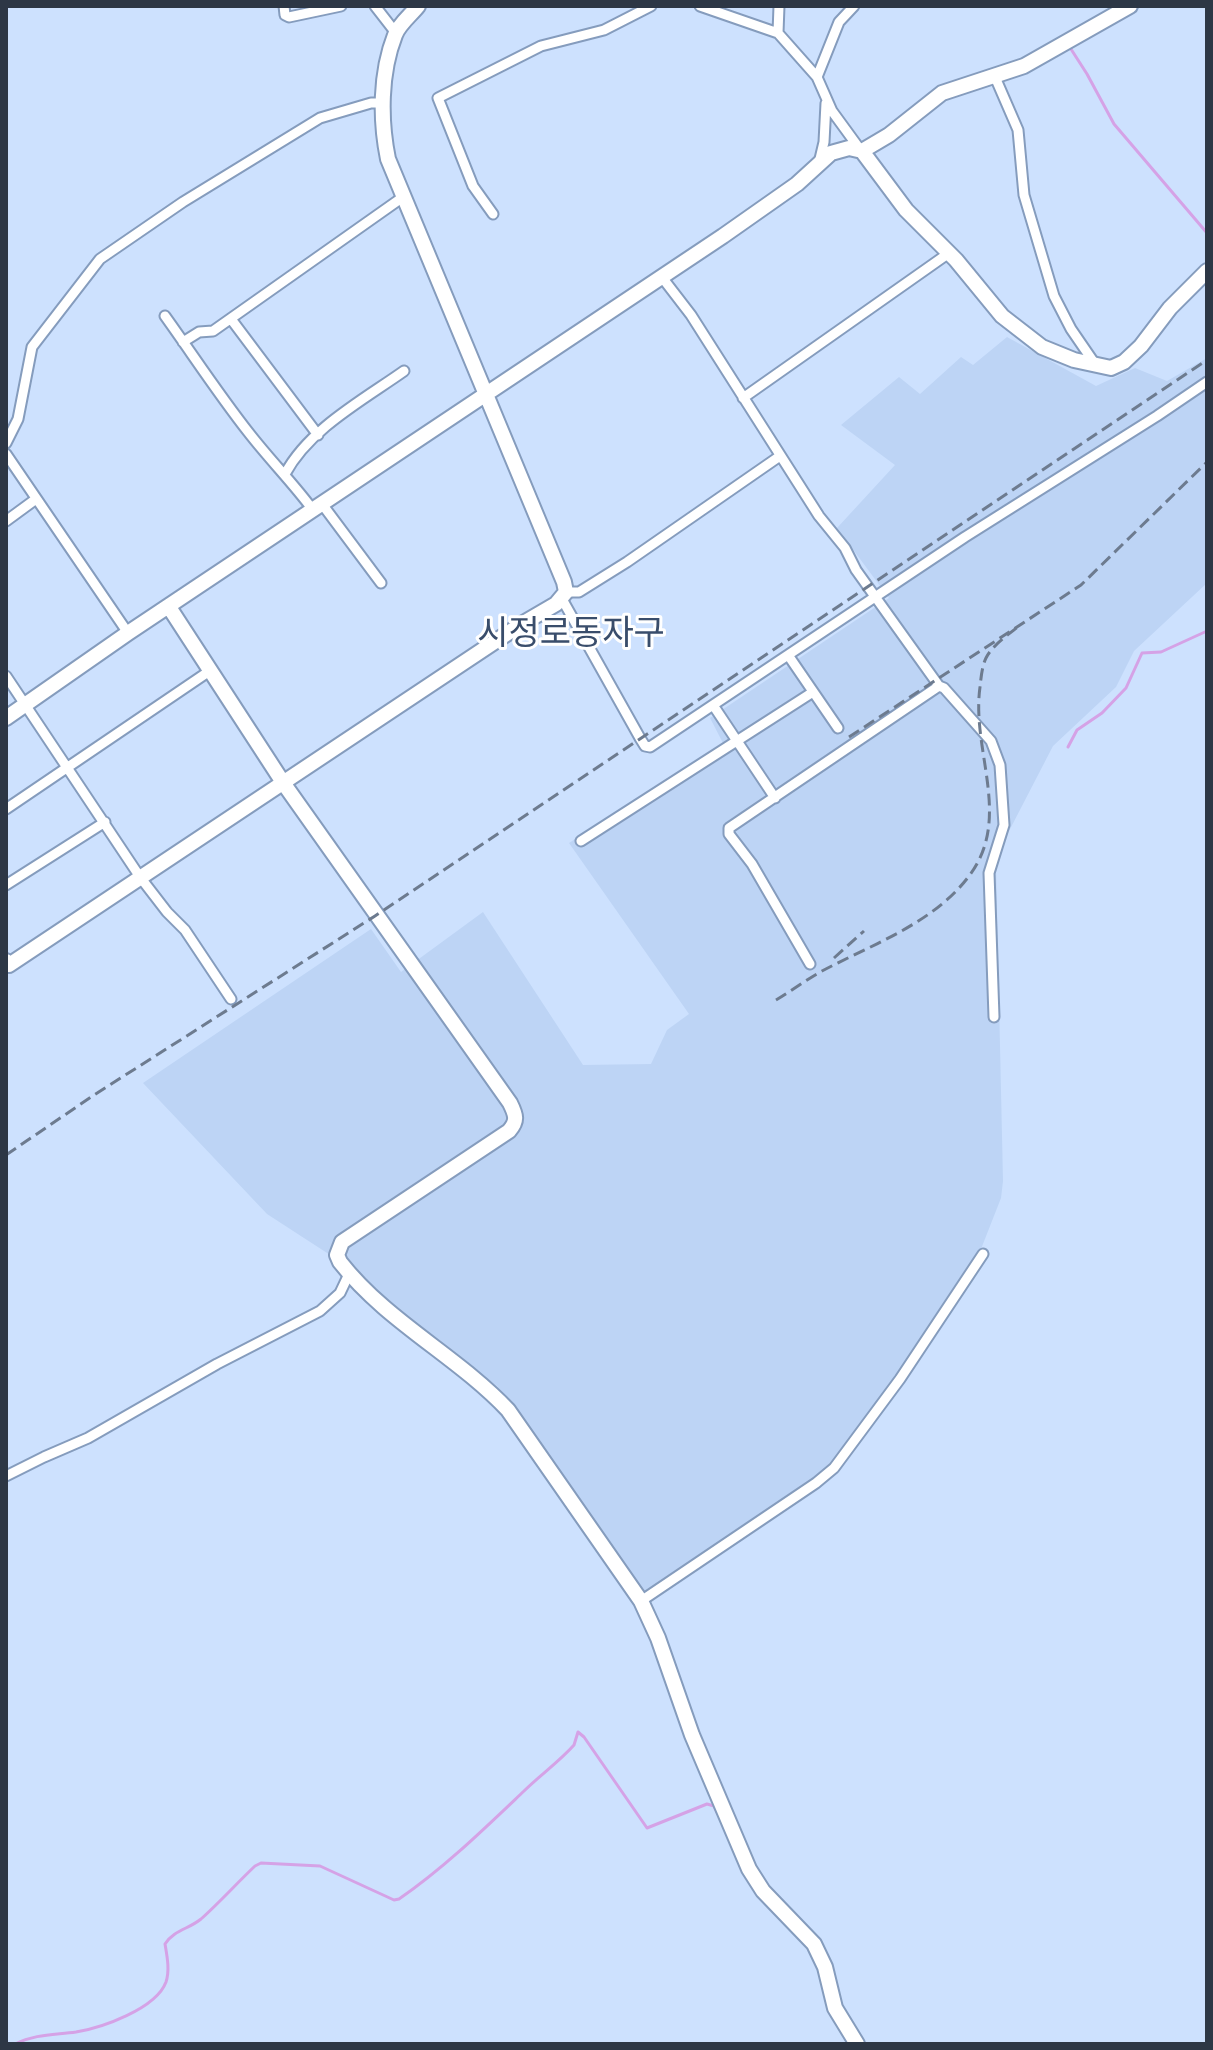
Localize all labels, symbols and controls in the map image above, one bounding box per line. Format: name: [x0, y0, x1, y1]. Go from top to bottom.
district label: 시정로동자구: [477, 613, 665, 653]

